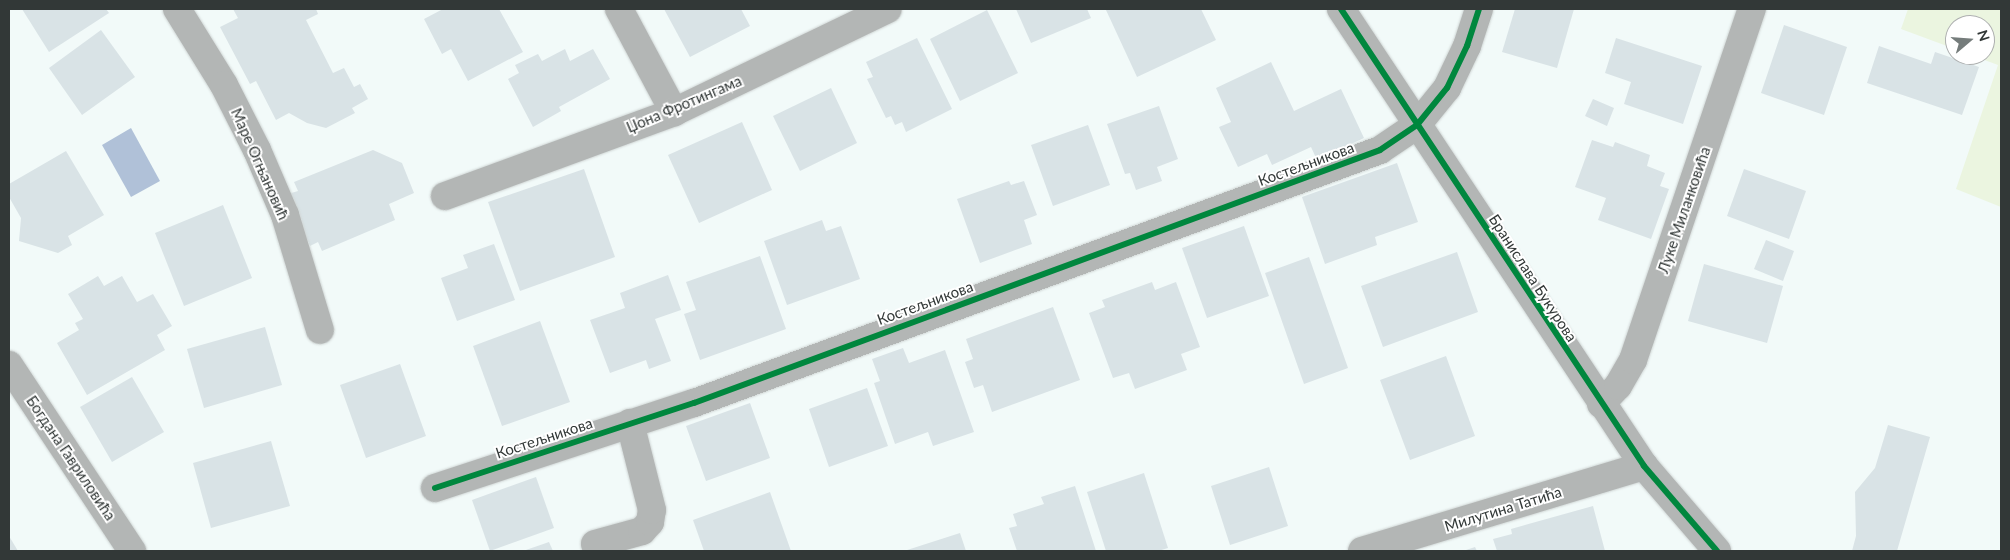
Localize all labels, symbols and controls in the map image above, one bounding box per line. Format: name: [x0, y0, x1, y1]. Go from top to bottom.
north arrow: [1945, 15, 1995, 65]
text: N: [1974, 28, 1994, 43]
street label: Џона Фротингама: [624, 72, 744, 136]
street label: Маре Огњановић: [227, 105, 293, 223]
street label: Костељникова: [1256, 138, 1356, 190]
street label: Луке Миланковића: [1654, 144, 1714, 276]
street label: Бранислава Букурова: [1485, 211, 1581, 345]
street label: Костељникова: [875, 277, 975, 329]
street label: Богдана Гавриловића: [23, 392, 119, 524]
street label: Костељникова: [493, 414, 595, 462]
street label: Милутина Татића: [1442, 483, 1564, 535]

